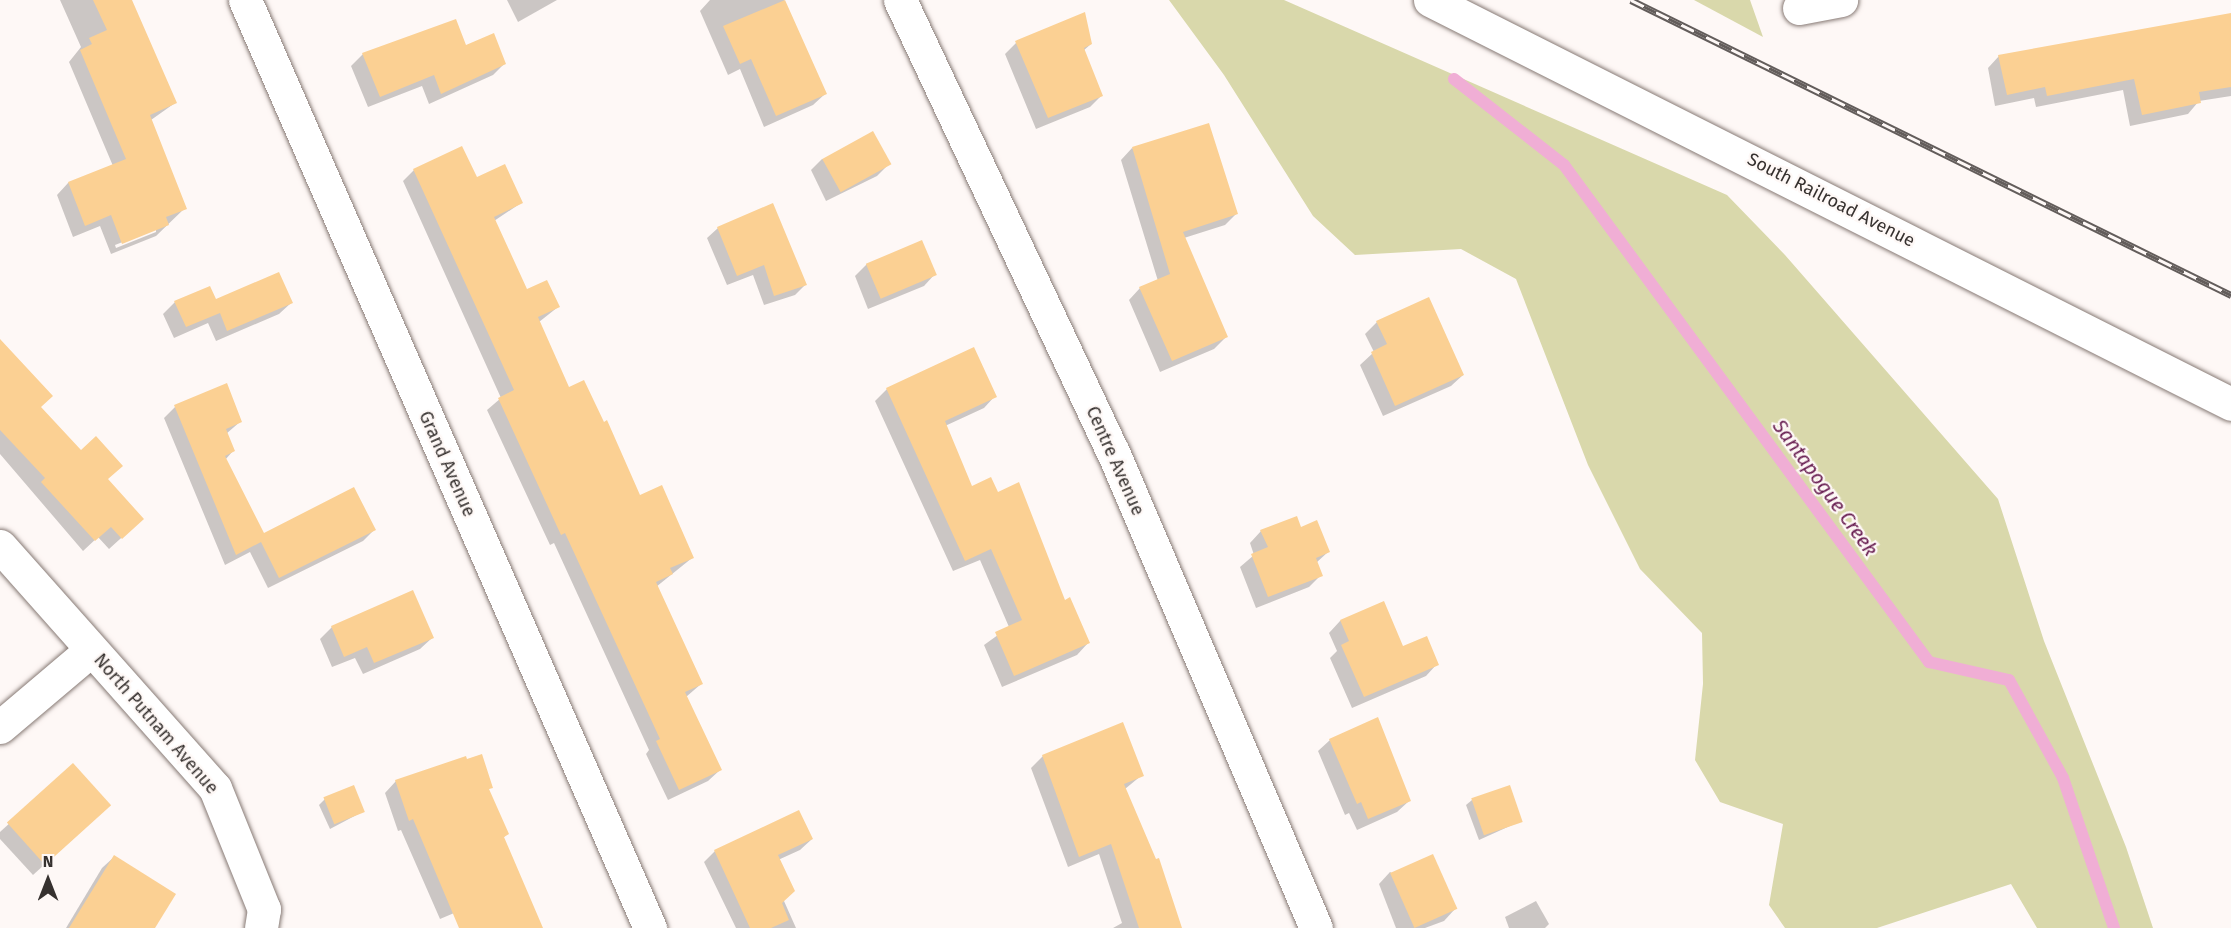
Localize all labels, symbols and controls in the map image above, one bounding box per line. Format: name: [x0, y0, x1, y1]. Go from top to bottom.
street label: South Railroad Avenue: [1744, 148, 1918, 252]
street label: Centre Avenue: [1081, 403, 1149, 519]
street label: Grand Avenue: [414, 408, 480, 520]
water label: Santapogue Creek: [1767, 415, 1883, 561]
street label: North Putnam Avenue: [89, 649, 223, 799]
north arrow: [18, 850, 78, 910]
text: N: [43, 852, 53, 871]

